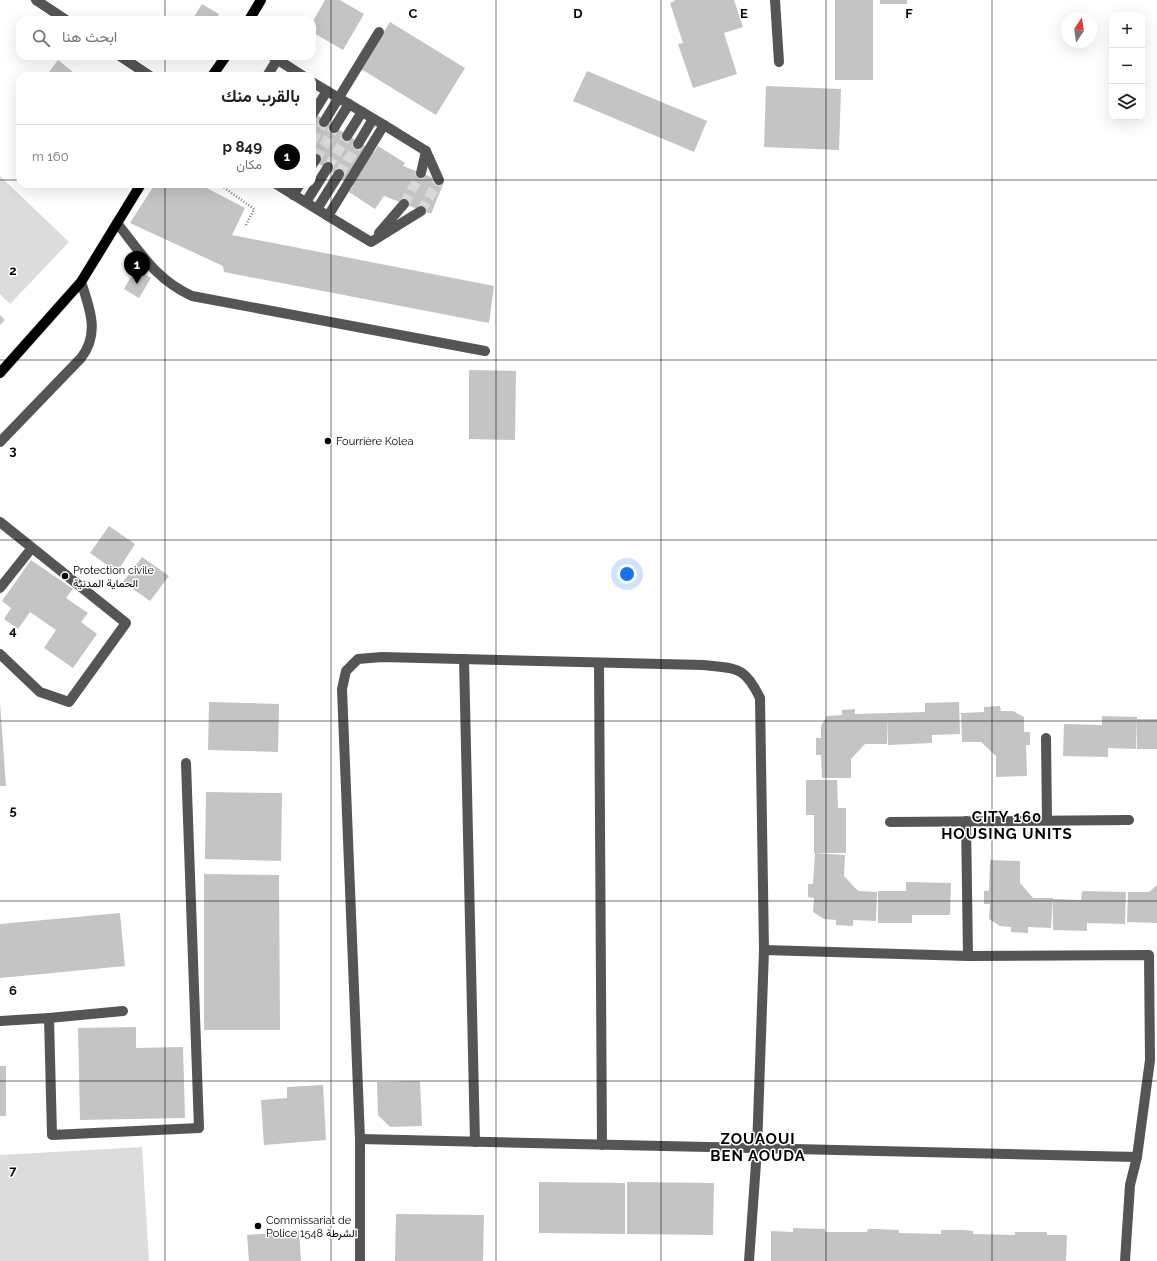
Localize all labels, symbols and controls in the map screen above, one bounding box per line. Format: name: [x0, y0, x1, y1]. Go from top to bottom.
text: C: [409, 6, 418, 21]
text: D: [573, 6, 583, 21]
text: E: [740, 6, 748, 21]
text: F: [905, 6, 913, 21]
north arrow: [1061, 12, 1097, 48]
map controls: [1109, 12, 1145, 120]
button: +: [1109, 12, 1145, 48]
search box: [16, 16, 316, 60]
icon: search: [30, 27, 52, 49]
text: ابحث هنا: [62, 28, 117, 46]
button: −: [1109, 48, 1145, 84]
button: layers: [1109, 84, 1145, 120]
text: بالقرب منك: [221, 86, 300, 106]
text: p 849: [222, 138, 262, 156]
text: 160 m: [32, 149, 69, 164]
text: 1: [284, 149, 290, 164]
text: مكان: [236, 157, 262, 172]
pin: 1: [124, 251, 150, 284]
text: 2: [9, 263, 17, 278]
place label: Fourrière Kolea: [336, 435, 413, 448]
marker: Fourrière Kolea: [323, 436, 333, 446]
text: 3: [9, 443, 17, 458]
place label: Protection civile الحماية المدنية: [73, 564, 155, 590]
your location: [617, 564, 637, 584]
marker: Protection civile الحماية المدنية: [60, 571, 70, 581]
text: 4: [9, 623, 17, 638]
text: 5: [9, 803, 17, 818]
district label: CITY 160 HOUSING UNITS: [941, 808, 1073, 843]
text: 6: [9, 983, 17, 998]
district label: ZOUAOUI BEN AOUDA: [710, 1130, 806, 1165]
text: 7: [9, 1163, 17, 1178]
place label: Commissariat de Police 1548 الشرطة: [266, 1214, 357, 1240]
marker: Commissariat de Police 1548 الشرطة: [253, 1221, 263, 1231]

